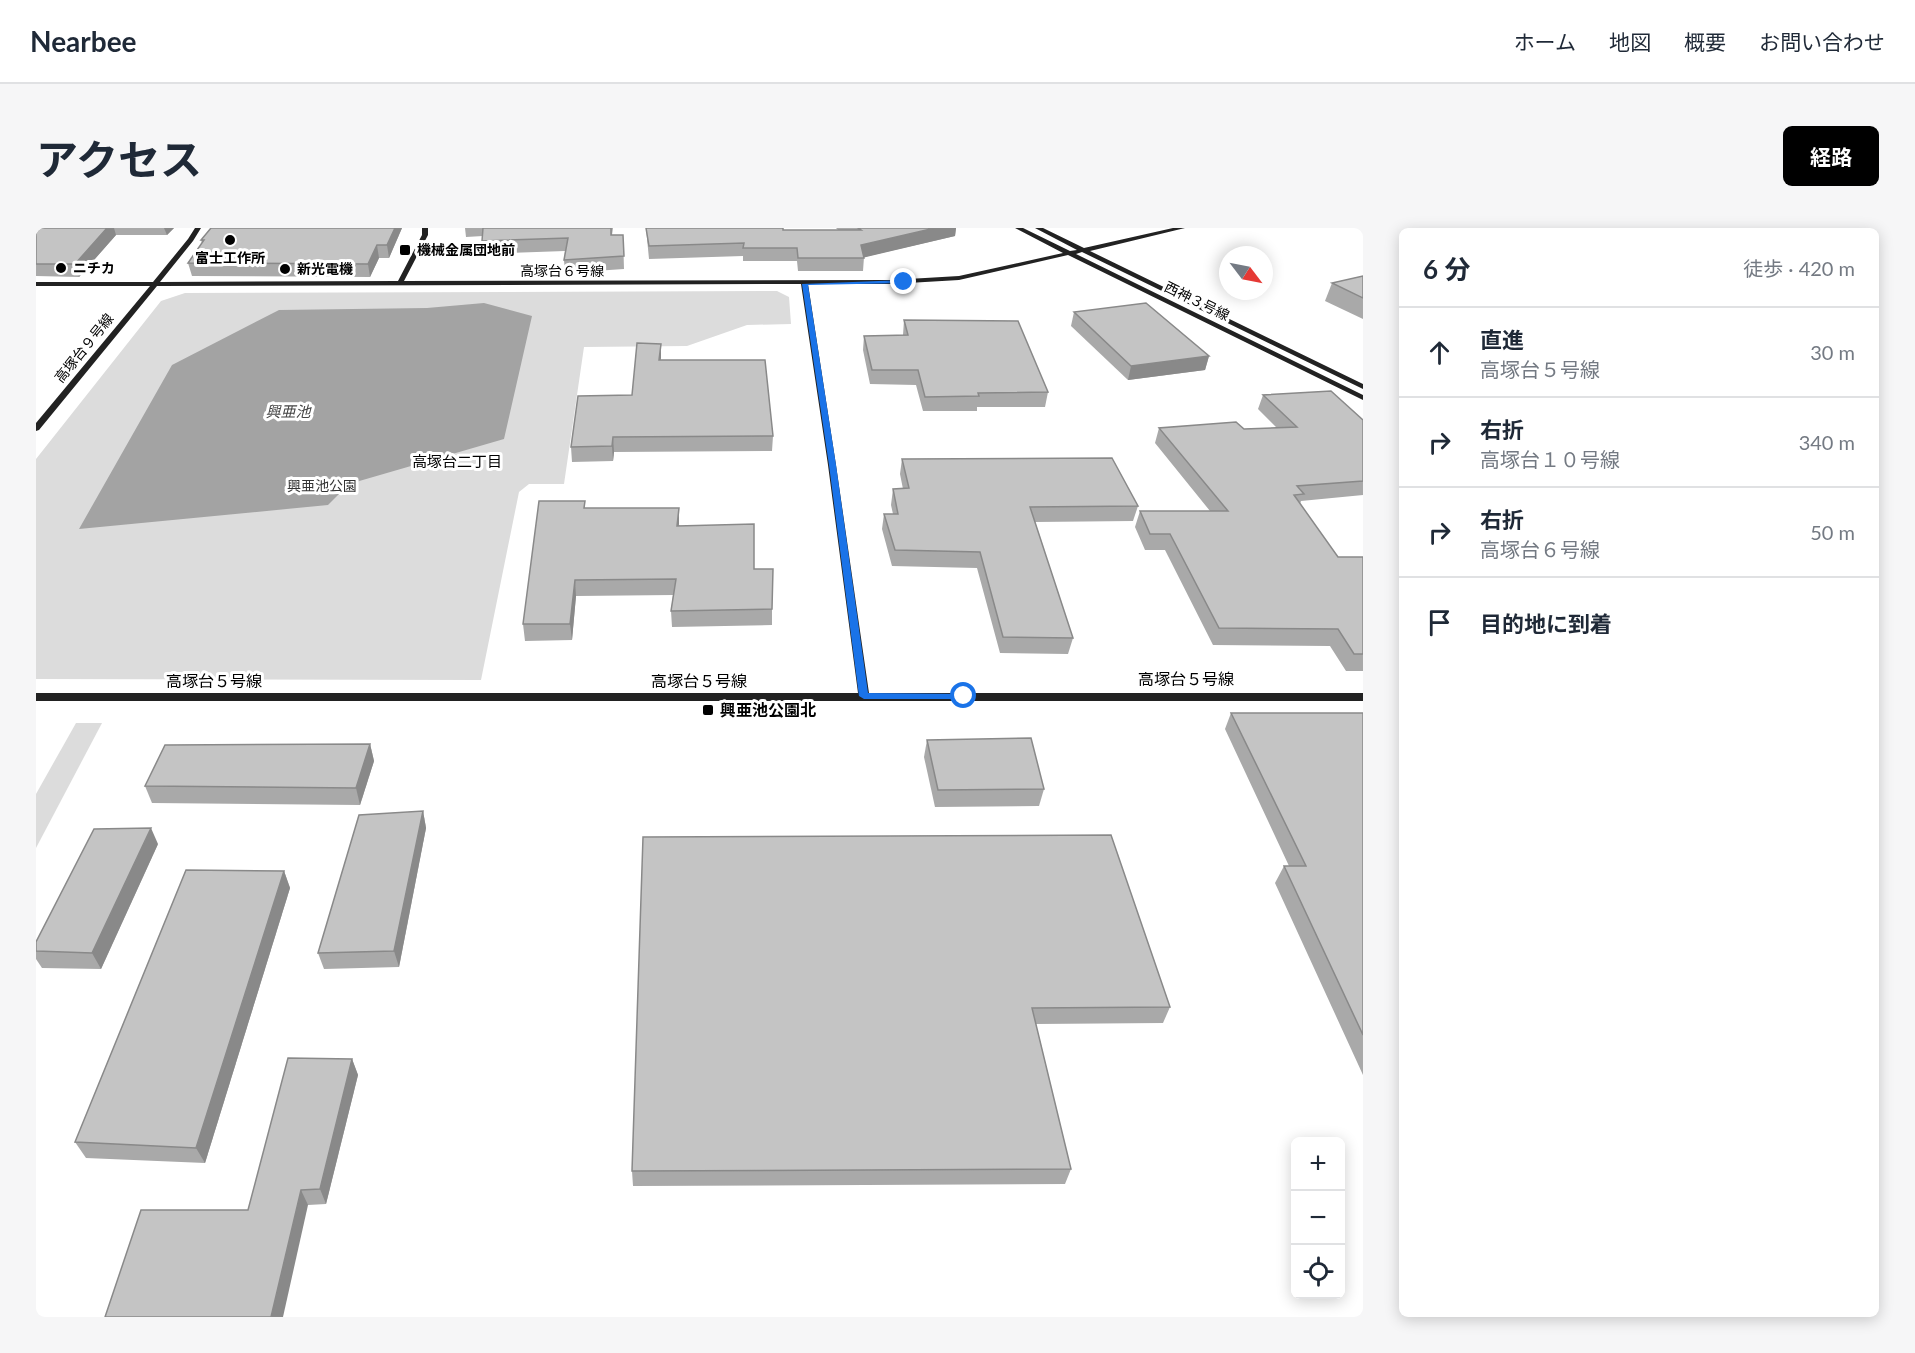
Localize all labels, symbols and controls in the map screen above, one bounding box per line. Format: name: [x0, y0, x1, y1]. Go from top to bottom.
text: Nearbee: [30, 24, 137, 58]
text: ホーム: [1514, 29, 1576, 54]
text: 地図: [1609, 29, 1651, 54]
text: 概要: [1684, 29, 1726, 54]
text: お問い合わせ: [1759, 29, 1885, 54]
button: 経路: [1783, 126, 1879, 186]
text: アクセス: [36, 134, 202, 184]
marker: 富士工作所: [223, 233, 237, 247]
place label: 機械金属団地前: [417, 241, 515, 258]
marker: 機械金属団地前: [398, 243, 412, 257]
north arrow: [1219, 246, 1273, 300]
place label: 富士工作所: [195, 249, 265, 266]
text: 6 分: [1423, 253, 1470, 285]
text: 徒歩 · 420 m: [1743, 256, 1855, 280]
place label: ニチカ: [73, 259, 115, 276]
place label: 新光電機: [297, 260, 353, 277]
marker: ニチカ: [54, 261, 68, 275]
marker: 新光電機: [278, 262, 292, 276]
street label: 高塚台６号線: [520, 262, 604, 279]
route end: [890, 268, 916, 294]
street label: 西神３号線: [1162, 278, 1232, 324]
street label: 高塚台９号線: [51, 310, 117, 386]
text: 直進: [1480, 326, 1524, 353]
icon: ahead: [1423, 336, 1456, 369]
text: 30 m: [1810, 340, 1855, 364]
text: 高塚台５号線: [1480, 357, 1600, 381]
water label: 興亜池: [265, 402, 312, 420]
text: 右折: [1480, 416, 1524, 443]
icon: right: [1423, 426, 1456, 459]
text: 340 m: [1799, 430, 1855, 454]
text: 高塚台１０号線: [1480, 447, 1620, 471]
district label: 高塚台二丁目: [412, 452, 502, 470]
park label: 興亜池公園: [287, 477, 357, 494]
text: 右折: [1480, 506, 1524, 533]
icon: right: [1423, 516, 1456, 549]
text: 50 m: [1810, 520, 1855, 544]
text: 高塚台６号線: [1480, 537, 1600, 561]
icon: arrive: [1423, 606, 1456, 639]
text: 目的地に到着: [1480, 610, 1612, 637]
street label: 高塚台５号線: [1138, 669, 1234, 688]
street label: 高塚台５号線: [166, 671, 262, 690]
street label: 高塚台５号線: [651, 671, 747, 690]
route start: [950, 682, 976, 708]
place label: 興亜池公園北: [720, 700, 816, 719]
marker: 興亜池公園北: [701, 703, 715, 717]
map controls: [1291, 1137, 1345, 1299]
button: +: [1291, 1137, 1345, 1191]
button: −: [1291, 1191, 1345, 1245]
button: locate: [1291, 1245, 1345, 1299]

